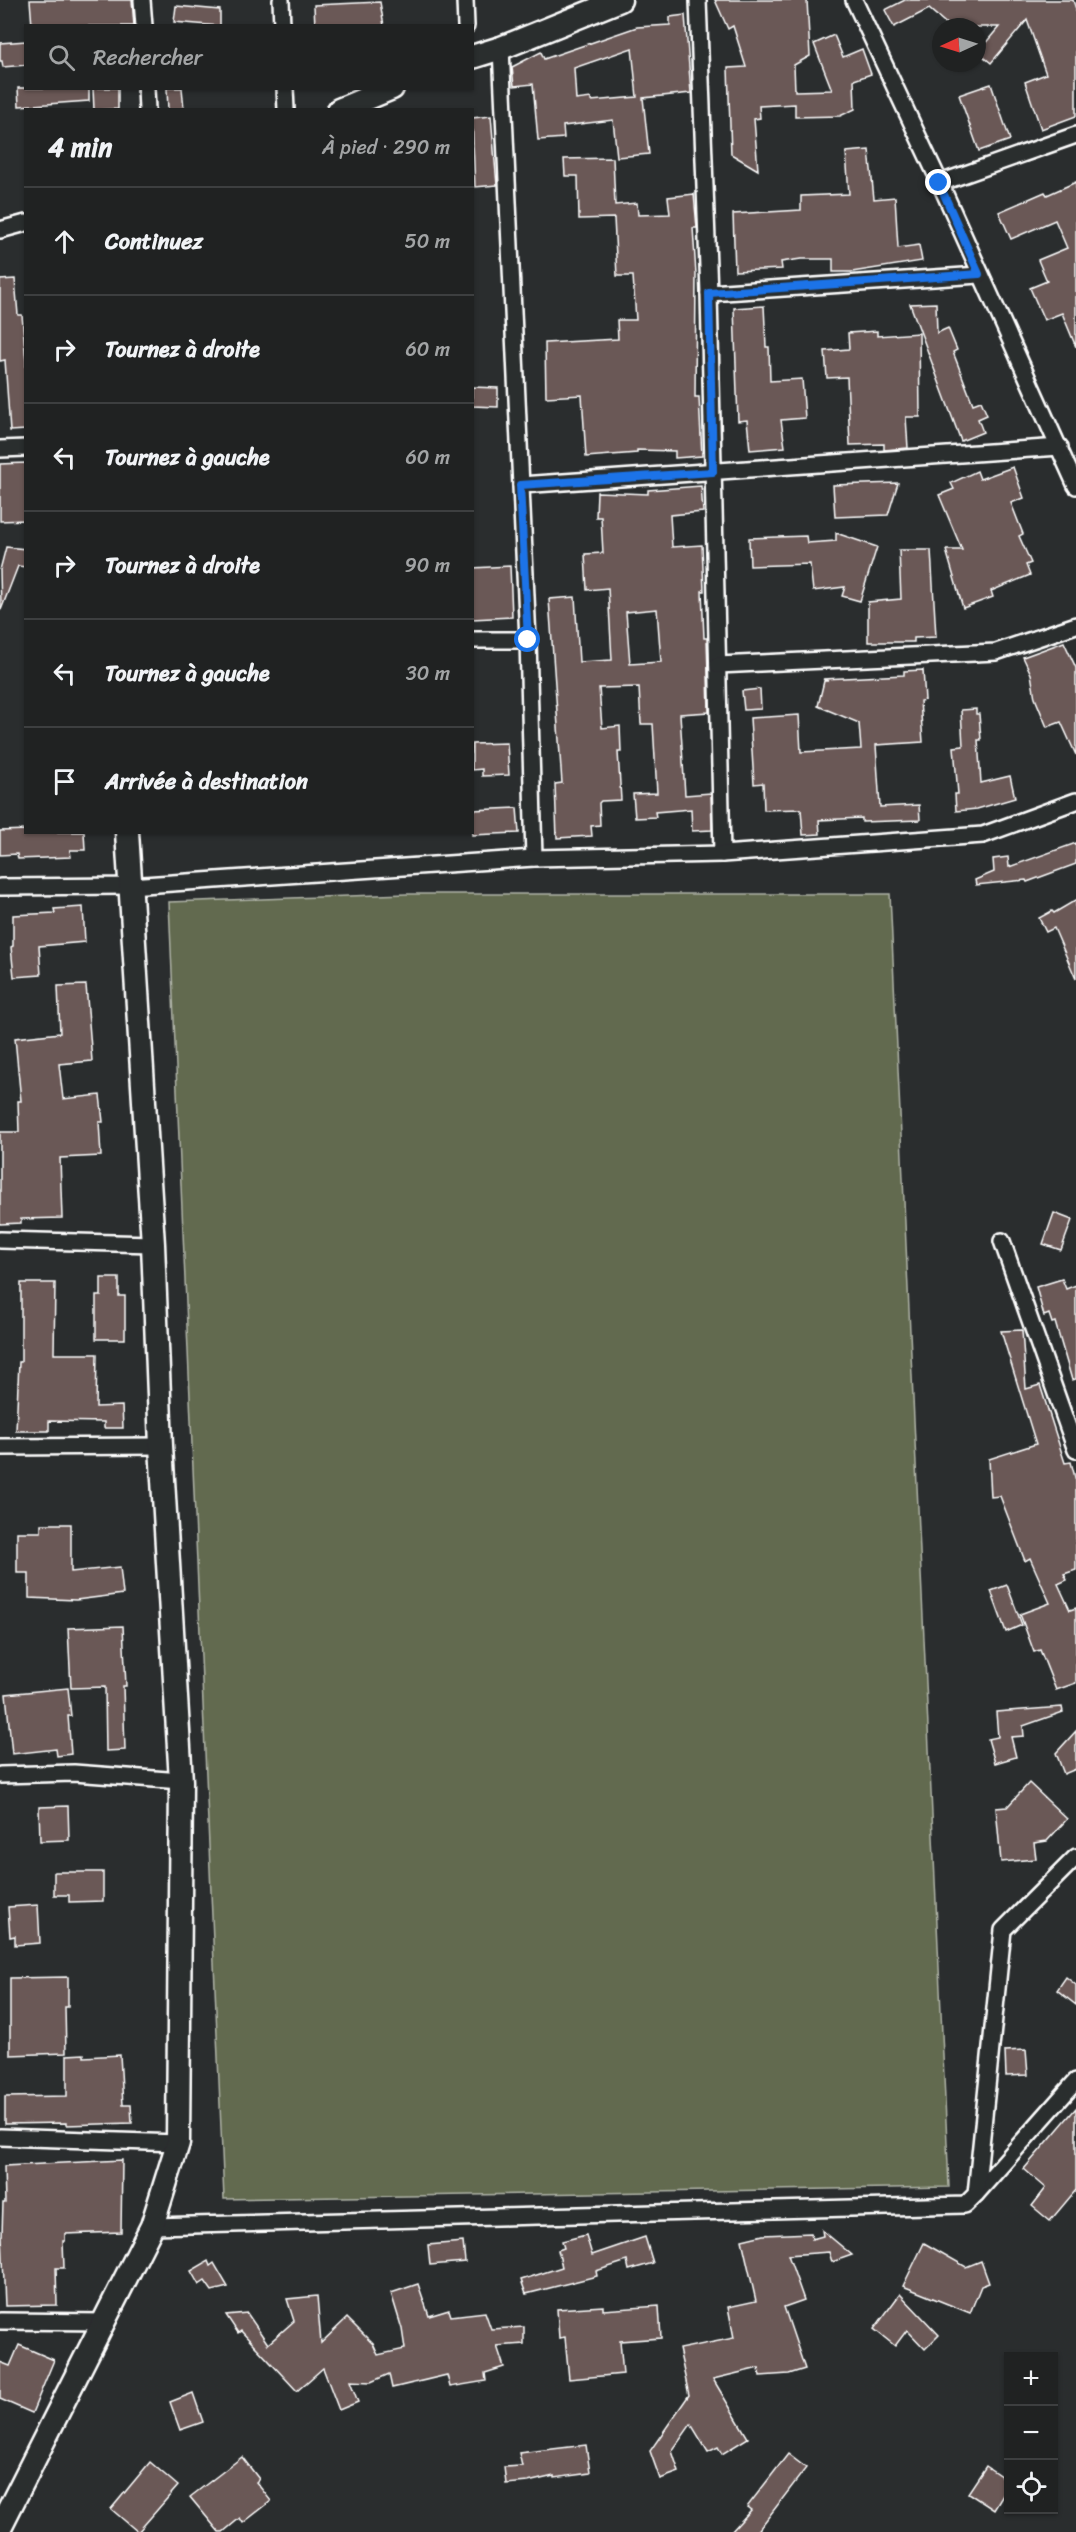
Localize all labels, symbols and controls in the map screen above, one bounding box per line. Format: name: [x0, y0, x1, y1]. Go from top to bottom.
north arrow: [932, 18, 986, 72]
search box: [24, 24, 474, 90]
text: Rechercher: [93, 38, 203, 77]
icon: search: [45, 41, 78, 74]
text: 4 min: [48, 124, 112, 170]
text: À pied · 290 m: [322, 130, 450, 165]
route end: [925, 169, 951, 195]
text: Continuez: [105, 222, 203, 261]
text: 50 m: [405, 224, 450, 259]
icon: ahead: [48, 225, 81, 258]
text: Tournez à droite: [105, 330, 260, 369]
text: 60 m: [405, 332, 450, 367]
icon: right: [48, 333, 81, 366]
text: Tournez à gauche: [105, 438, 270, 477]
text: 60 m: [405, 440, 450, 475]
icon: left: [48, 441, 81, 474]
text: Tournez à droite: [105, 546, 260, 585]
text: 90 m: [405, 548, 450, 583]
icon: right: [48, 549, 81, 582]
route start: [514, 626, 540, 652]
text: Tournez à gauche: [105, 654, 270, 693]
text: 30 m: [406, 656, 450, 691]
icon: left: [48, 657, 81, 690]
text: Arrivée à destination: [105, 762, 308, 801]
icon: arrive: [48, 765, 81, 798]
map controls: [1004, 2352, 1058, 2514]
button: +: [1004, 2352, 1058, 2406]
button: −: [1004, 2406, 1058, 2460]
button: locate: [1004, 2460, 1058, 2514]

